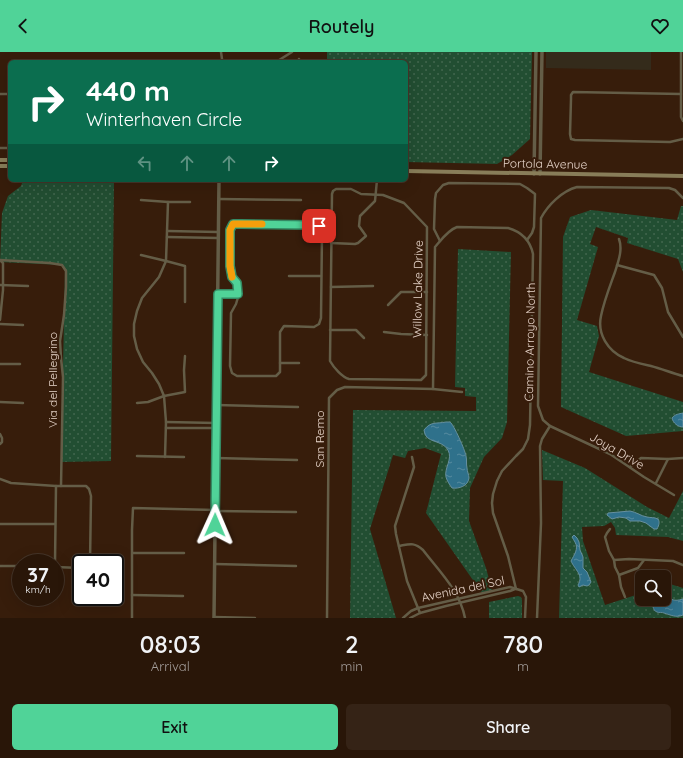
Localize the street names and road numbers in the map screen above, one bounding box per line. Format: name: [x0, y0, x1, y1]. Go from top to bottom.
street label: Portola Avenue: [503, 155, 588, 172]
street label: Willow Lake Drive: [409, 240, 426, 338]
street label: Camino Arroyo North: [521, 282, 538, 402]
street label: Via del Pellegrino: [45, 332, 60, 428]
street label: San Remo: [312, 410, 327, 468]
street label: Joya Drive: [587, 429, 647, 472]
street label: Avenida del Sol: [420, 572, 506, 605]

